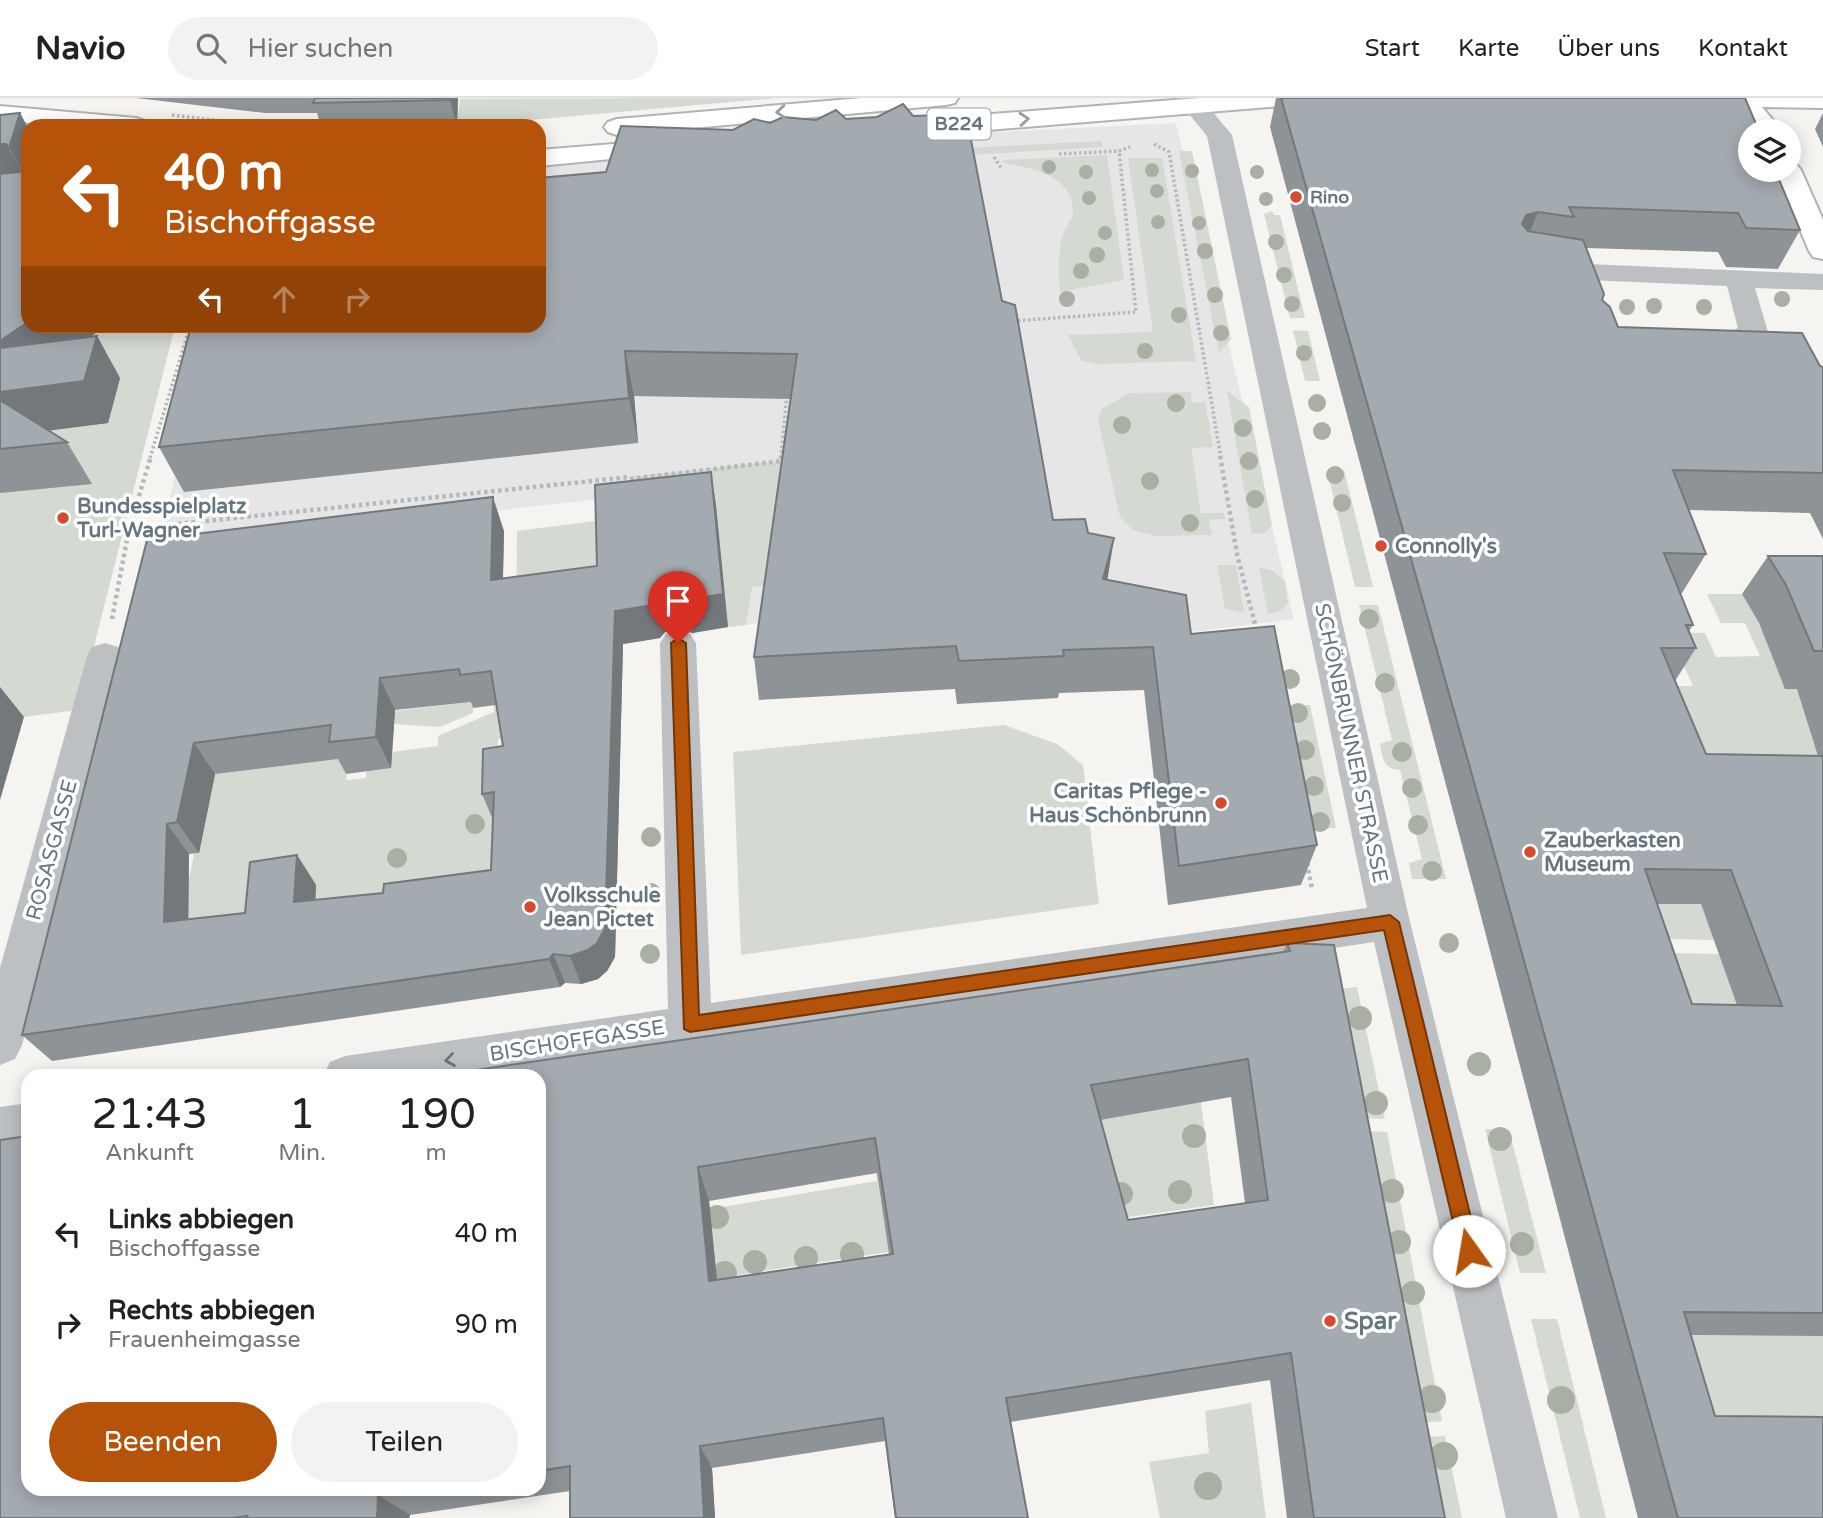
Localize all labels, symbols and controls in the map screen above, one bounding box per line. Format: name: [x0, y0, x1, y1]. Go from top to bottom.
search box: [168, 17, 658, 80]
text: Navio: [35, 29, 126, 68]
icon: search: [192, 29, 230, 67]
text: Hier suchen: [248, 33, 393, 64]
text: Start: [1365, 34, 1420, 63]
text: Karte: [1458, 34, 1519, 63]
text: Über uns: [1557, 34, 1660, 63]
text: Kontakt: [1698, 34, 1788, 63]
one-way arrow: [775, 105, 786, 120]
road number: B224: [928, 108, 990, 140]
one-way arrow: [1019, 112, 1030, 127]
map controls: [1738, 119, 1801, 182]
button: layers: [1738, 119, 1801, 182]
text: 40 m: [164, 144, 283, 203]
icon: left: [49, 147, 140, 238]
place label: Rino: [1310, 186, 1349, 208]
marker: Rino: [1288, 189, 1304, 205]
text: Bischoffgasse: [164, 204, 376, 242]
icon: left: [192, 280, 230, 318]
icon: ahead: [265, 280, 303, 318]
icon: right: [338, 280, 376, 318]
place label: Bundesspielplatz Turl-Wagner: [76, 494, 247, 543]
marker: Bundesspielplatz Turl-Wagner: [55, 510, 71, 526]
place label: Connolly's: [1395, 534, 1497, 559]
marker: Connolly's: [1373, 538, 1389, 554]
pin: [648, 571, 708, 643]
icon: arrive: [659, 582, 697, 620]
street label: SCHÖNBRUNNER STRASSE: [1309, 601, 1393, 885]
street label: ROSASGASSE: [21, 777, 83, 923]
place label: Caritas Pflege - Haus Schönbrunn: [1029, 779, 1207, 828]
marker: Caritas Pflege - Haus Schönbrunn: [1213, 795, 1229, 811]
place label: Zauberkasten Museum: [1544, 828, 1681, 877]
marker: Zauberkasten Museum: [1522, 844, 1538, 860]
place label: Volksschule Jean Pictet: [543, 883, 661, 932]
marker: Volksschule Jean Pictet: [522, 899, 538, 915]
street label: BISCHOFFGASSE: [488, 1015, 666, 1067]
one-way arrow: [444, 1053, 456, 1068]
text: 21:43: [91, 1089, 208, 1140]
text: 1: [289, 1089, 315, 1140]
text: 190: [396, 1089, 476, 1140]
text: Ankunft: [105, 1139, 194, 1167]
text: Min.: [278, 1139, 326, 1167]
text: m: [425, 1139, 447, 1167]
text: Links abbiegen: [108, 1204, 294, 1235]
position arrow: [1432, 1214, 1506, 1288]
icon: left: [49, 1215, 87, 1253]
text: 40 m: [455, 1218, 518, 1249]
text: Bischoffgasse: [108, 1235, 260, 1263]
text: Rechts abbiegen: [108, 1295, 315, 1326]
icon: right: [49, 1306, 87, 1344]
place label: Spar: [1344, 1307, 1397, 1336]
text: 90 m: [455, 1309, 518, 1340]
marker: Spar: [1322, 1313, 1338, 1329]
text: Frauenheimgasse: [108, 1326, 300, 1354]
button: Beenden: [49, 1402, 277, 1482]
button: Teilen: [291, 1402, 518, 1482]

